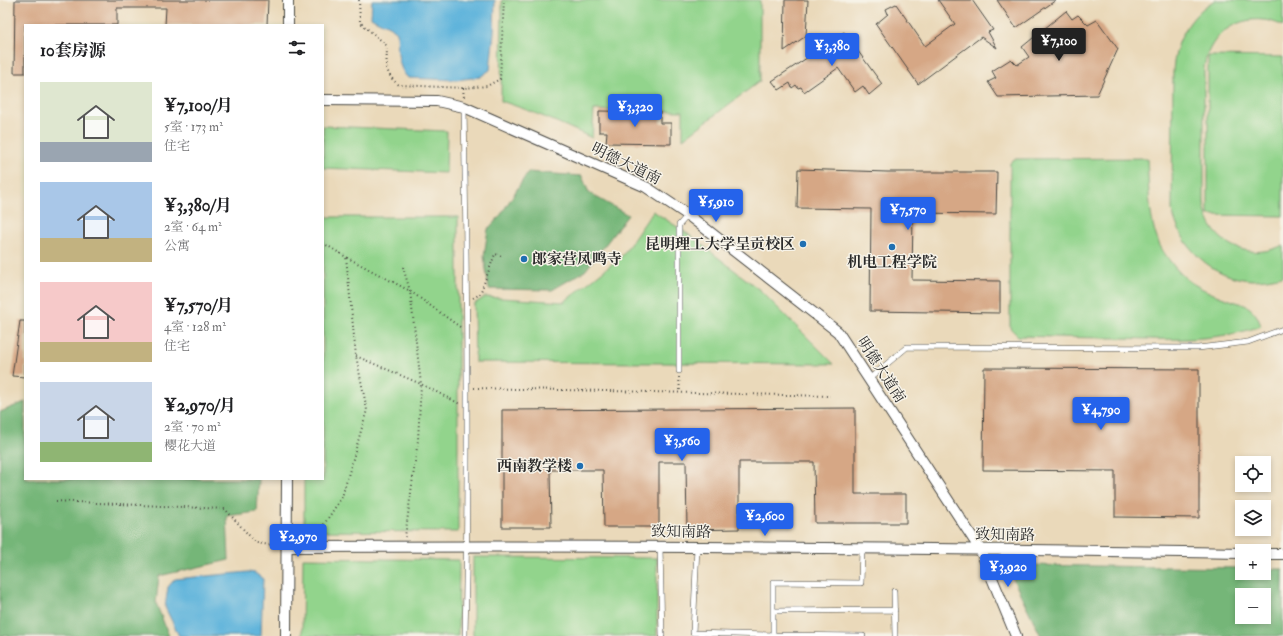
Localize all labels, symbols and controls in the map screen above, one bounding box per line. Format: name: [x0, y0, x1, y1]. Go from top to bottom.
pin: ¥7,100: [1026, 28, 1092, 62]
pin: ¥3,380: [799, 33, 865, 67]
text: ¥7,100: [1041, 33, 1077, 49]
icon: filters: [286, 37, 308, 59]
text: ¥3,380: [814, 38, 850, 54]
text: 10套房源: [40, 40, 106, 61]
pin: ¥3,320: [602, 94, 668, 128]
text: ¥7,100/月: [164, 95, 233, 116]
icon: home: [72, 98, 120, 146]
text: ¥3,320: [617, 99, 653, 115]
text: 5室 · 173 m²: [164, 119, 223, 135]
text: 住宅: [164, 138, 190, 154]
street label: 明德大道南: [588, 139, 664, 189]
pin: ¥5,910: [683, 189, 749, 223]
text: ¥5,910: [698, 194, 734, 210]
text: ¥3,380/月: [164, 195, 232, 216]
pin: ¥7,570: [875, 197, 941, 231]
icon: home: [72, 198, 120, 246]
text: ¥7,570: [890, 202, 926, 218]
text: 2室 · 64 m²: [164, 219, 222, 235]
place label: 昆明理工大学呈贡校区: [645, 235, 795, 254]
text: 公寓: [164, 238, 190, 254]
marker: 昆明理工大学呈贡校区: [798, 239, 808, 249]
marker: 机电工程学院: [887, 242, 897, 252]
place label: 郎家营凤鸣寺: [532, 250, 622, 269]
place label: 机电工程学院: [847, 253, 937, 272]
marker: 郎家营凤鸣寺: [519, 254, 529, 264]
text: ¥7,570/月: [164, 295, 233, 316]
icon: home: [72, 298, 120, 346]
text: 4室 · 128 m²: [164, 319, 226, 335]
street label: 明德大道南: [853, 333, 909, 407]
text: 住宅: [164, 338, 190, 354]
text: ¥2,970/月: [164, 395, 236, 416]
pin: ¥4,790: [1068, 397, 1134, 431]
icon: home: [72, 398, 120, 446]
text: ¥4,790: [1082, 402, 1120, 418]
text: 2室 · 70 m²: [164, 419, 221, 435]
pin: ¥3,560: [649, 428, 715, 462]
text: ¥3,560: [664, 433, 700, 449]
text: 樱花大道: [164, 438, 216, 454]
map controls: [1235, 456, 1271, 624]
button: locate: [1235, 456, 1271, 492]
place label: 西南教学楼: [497, 457, 572, 476]
marker: 西南教学楼: [575, 461, 585, 471]
button: layers: [1235, 500, 1271, 536]
pin: ¥2,600: [732, 503, 798, 537]
text: ¥2,600: [745, 508, 785, 524]
street label: 致知南路: [651, 522, 711, 542]
pin: ¥2,970: [265, 524, 331, 558]
street label: 致知南路: [975, 525, 1035, 545]
text: ¥2,970: [279, 529, 317, 545]
button: +: [1235, 544, 1271, 580]
pin: ¥3,920: [975, 554, 1041, 588]
text: ¥3,920: [989, 559, 1027, 575]
button: −: [1235, 588, 1271, 624]

